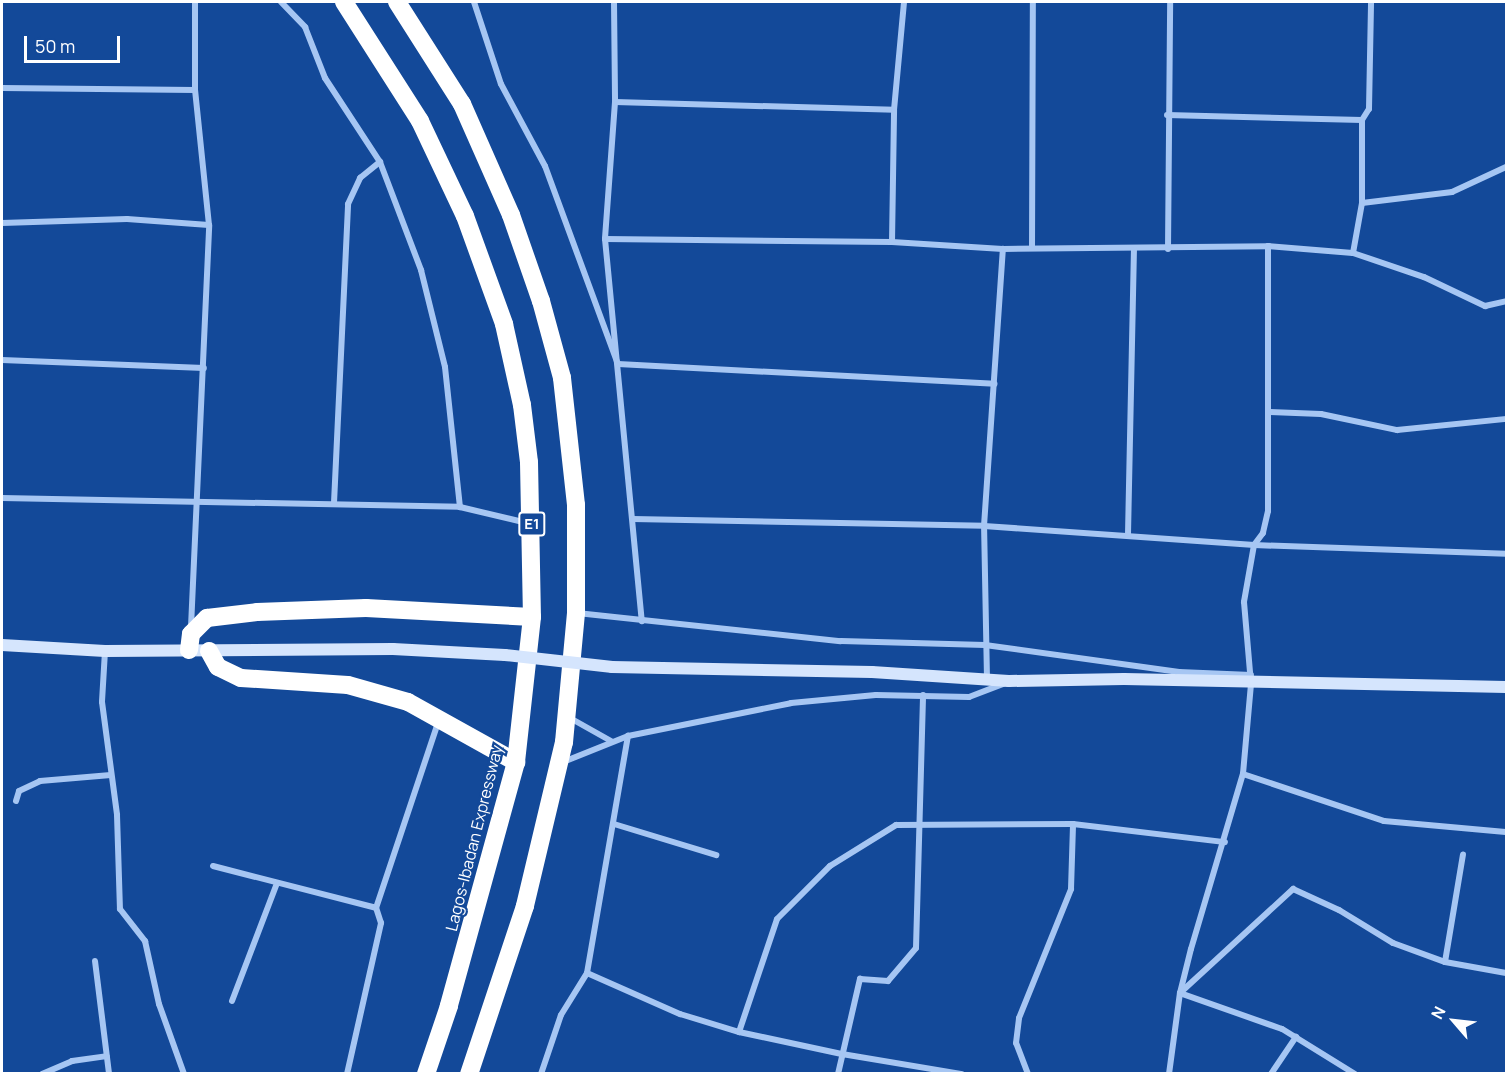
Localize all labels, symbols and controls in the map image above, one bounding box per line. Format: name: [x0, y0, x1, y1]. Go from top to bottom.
scale bar: [27, 24, 123, 62]
text: 50 m: [35, 34, 75, 58]
road number: E1: [517, 512, 547, 536]
street label: Lagos-Ibadan Expressway: [442, 743, 506, 933]
north arrow: [1424, 991, 1484, 1051]
text: N: [1426, 1002, 1451, 1023]

